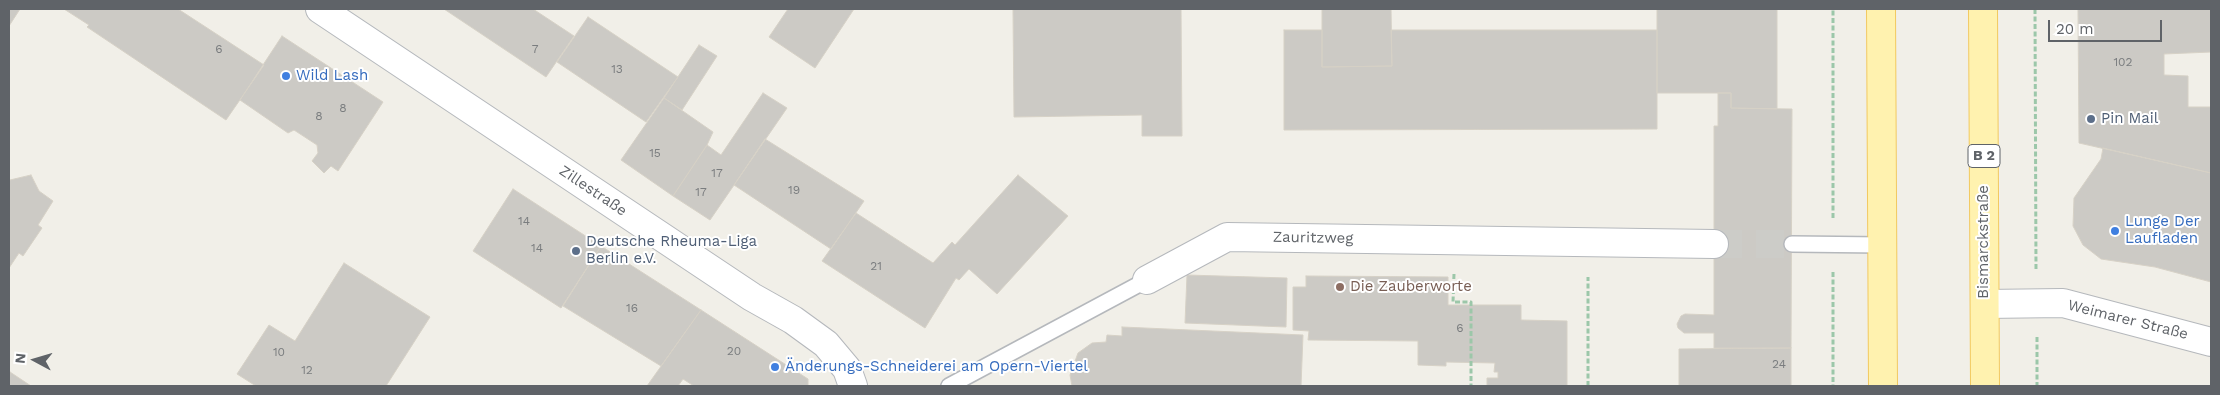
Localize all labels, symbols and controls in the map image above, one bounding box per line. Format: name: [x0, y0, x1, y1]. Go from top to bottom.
scale bar: [2050, 10, 2164, 42]
text: 20 m: [2056, 20, 2094, 38]
house number: 6: [215, 42, 223, 56]
house number: 7: [532, 42, 538, 56]
house number: 102: [2113, 55, 2133, 69]
house number: 13: [611, 62, 623, 76]
place label: Wild Lash: [296, 67, 368, 85]
marker: Wild Lash: [280, 70, 292, 82]
house number: 8: [339, 101, 347, 115]
house number: 8: [315, 109, 323, 123]
place label: Pin Mail: [2101, 110, 2158, 128]
marker: Pin Mail: [2085, 113, 2097, 125]
road number: B 2: [1968, 144, 2000, 168]
house number: 15: [649, 146, 661, 160]
street label: Zillestraße: [556, 162, 630, 220]
house number: 17: [711, 166, 723, 180]
house number: 19: [788, 183, 800, 197]
house number: 17: [695, 185, 707, 199]
street label: Bismarckstraße: [1975, 185, 1993, 299]
place label: Lunge Der Laufladen: [2125, 213, 2200, 248]
house number: 14: [518, 214, 530, 228]
marker: Lunge Der Laufladen: [2109, 225, 2121, 237]
street label: Zauritzweg: [1273, 228, 1353, 248]
place label: Deutsche Rheuma-Liga Berlin e.V.: [586, 233, 757, 268]
house number: 14: [531, 241, 543, 255]
marker: Deutsche Rheuma-Liga Berlin e.V.: [570, 245, 582, 257]
house number: 21: [870, 259, 882, 273]
place label: Die Zauberworte: [1350, 278, 1472, 296]
marker: Die Zauberworte: [1334, 281, 1346, 293]
street label: Weimarer Straße: [2066, 296, 2190, 344]
house number: 16: [626, 301, 638, 315]
house number: 6: [1456, 321, 1464, 335]
north arrow: [10, 335, 60, 385]
house number: 20: [727, 344, 741, 358]
house number: 10: [273, 345, 285, 359]
text: N: [12, 352, 29, 364]
house number: 24: [1772, 357, 1786, 371]
place label: Änderungs-Schneiderei am Opern-Viertel: [785, 358, 1088, 376]
marker: Änderungs-Schneiderei am Opern-Viertel: [769, 361, 781, 373]
house number: 12: [301, 363, 313, 377]

